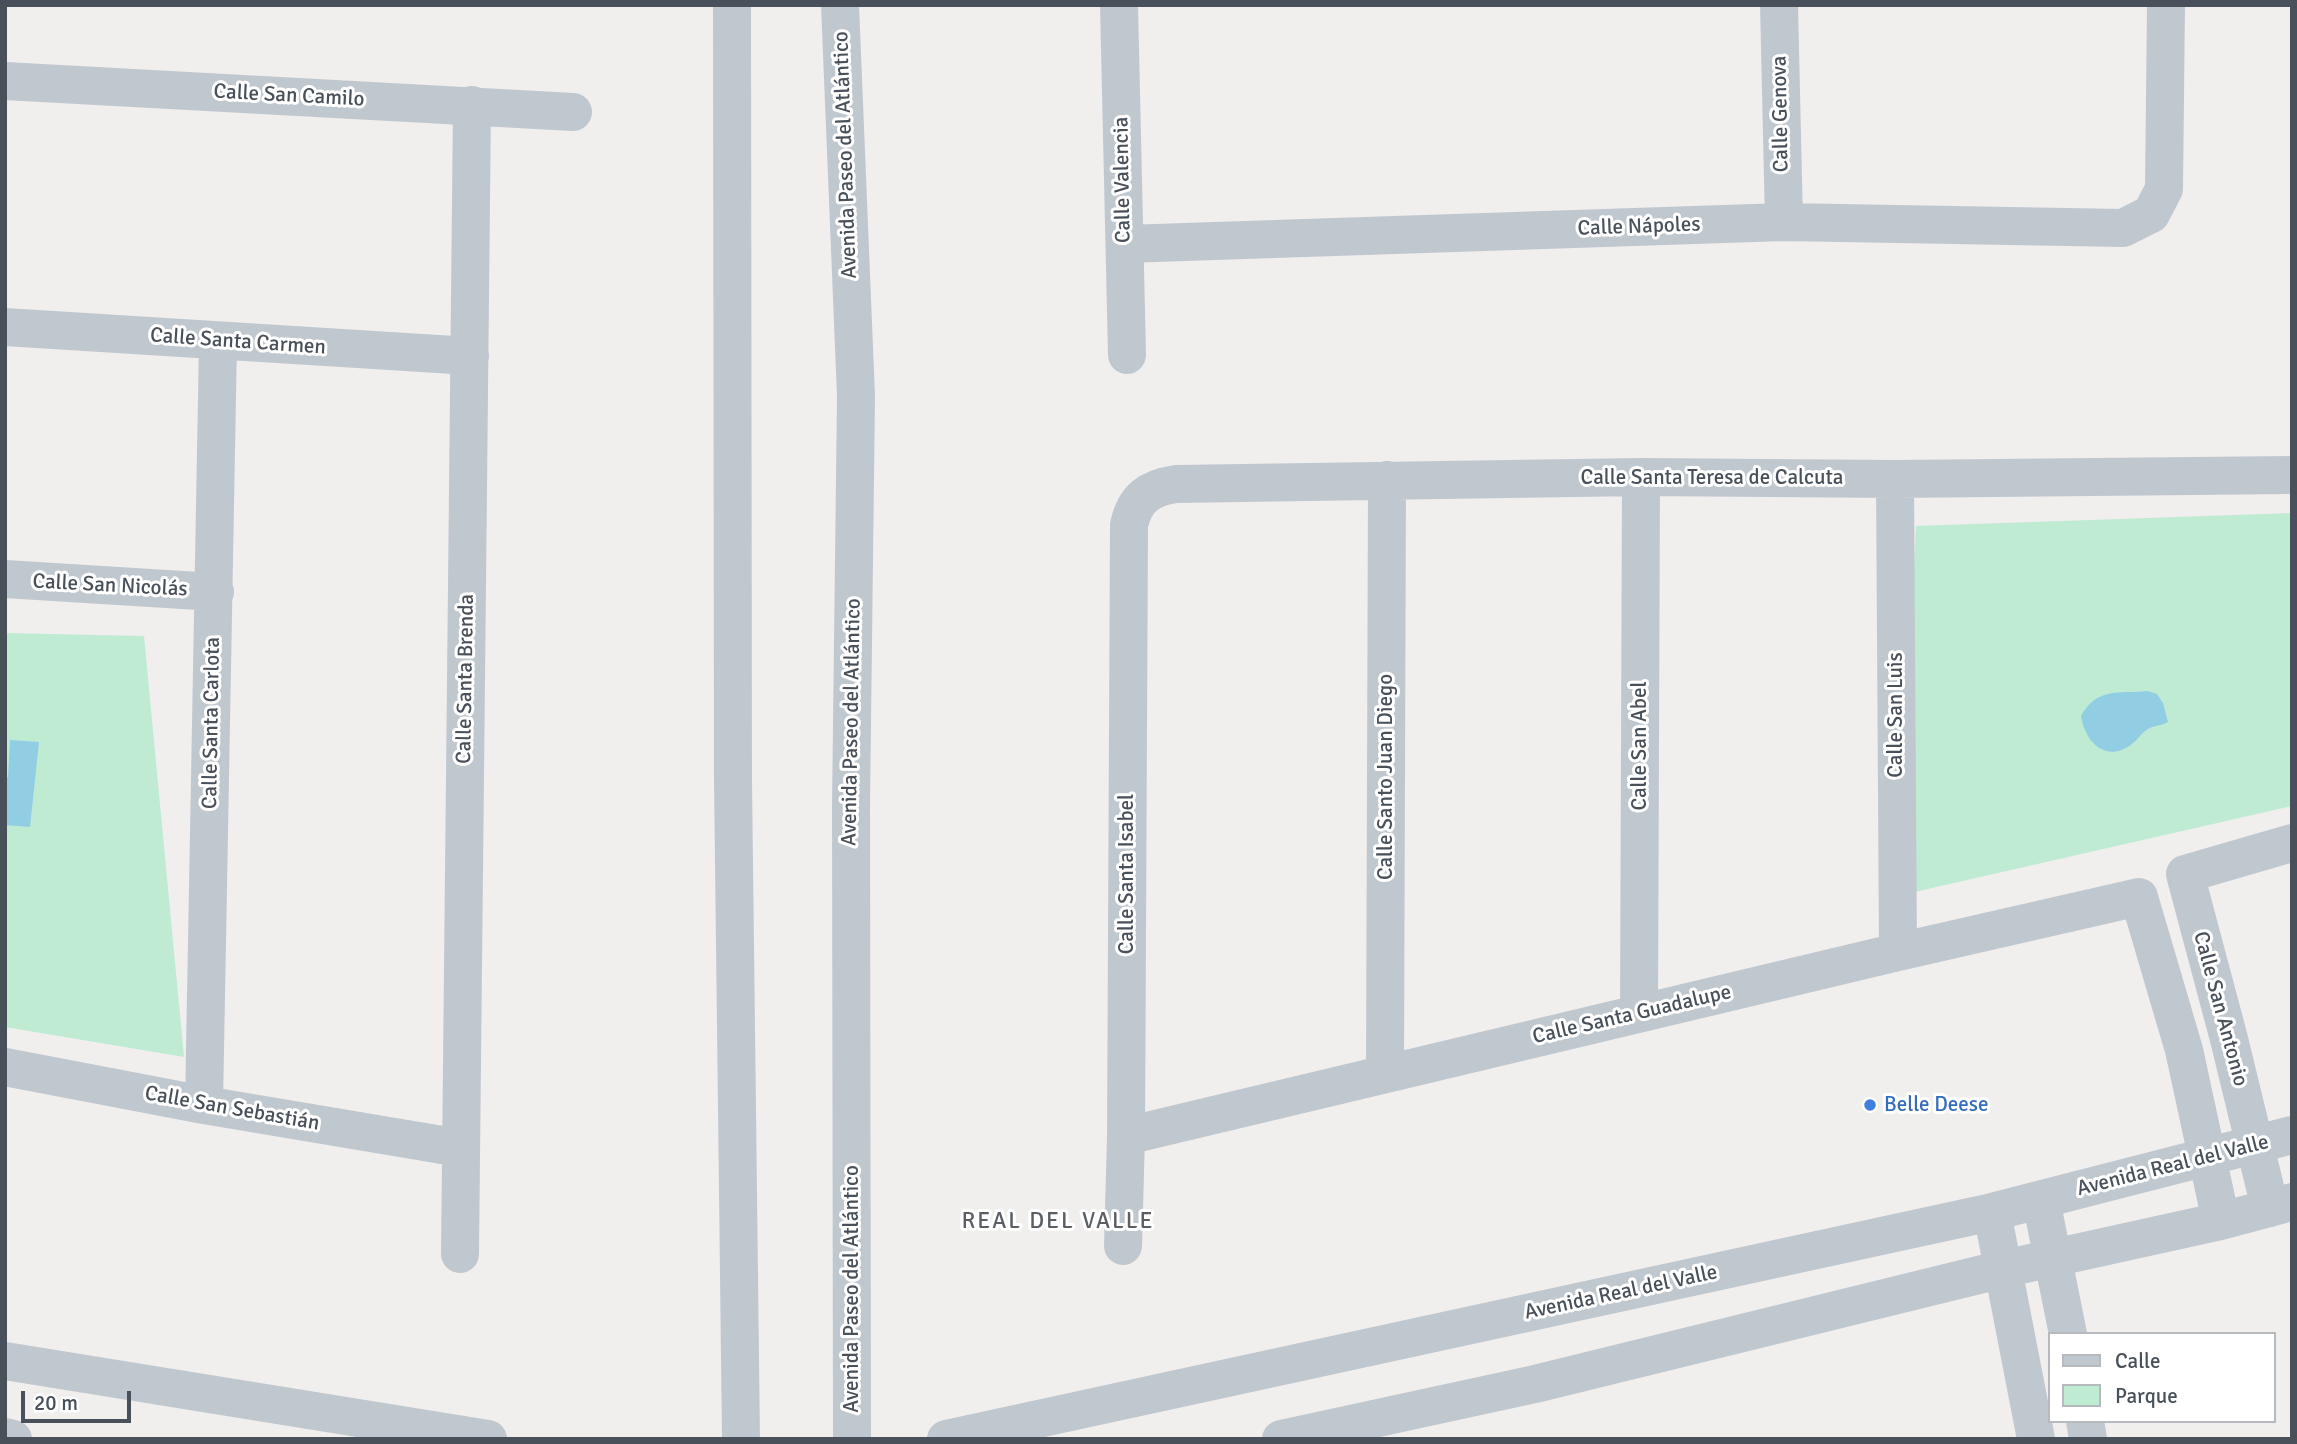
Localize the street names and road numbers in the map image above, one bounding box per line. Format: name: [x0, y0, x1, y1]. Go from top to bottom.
street label: Avenida Paseo del Atlántico: [829, 31, 863, 279]
street label: Calle Genova: [1767, 56, 1795, 172]
street label: Calle San Camilo: [213, 79, 365, 113]
street label: Calle Valencia: [1109, 117, 1137, 243]
street label: Calle Nápoles: [1577, 212, 1701, 242]
street label: Calle Santa Carmen: [149, 323, 327, 361]
street label: Calle Santa Teresa de Calcuta: [1581, 465, 1843, 491]
street label: Calle San Nicolás: [32, 569, 188, 603]
street label: Calle Santa Brenda: [452, 594, 480, 764]
street label: Avenida Paseo del Atlántico: [837, 598, 867, 846]
street label: Calle Santa Carlota: [198, 637, 226, 809]
street label: Calle San Luis: [1883, 652, 1909, 778]
street label: Calle Santo Juan Diego: [1373, 674, 1399, 880]
street label: Calle San Abel: [1627, 681, 1653, 811]
street label: Calle Santa Isabel: [1114, 794, 1140, 954]
street label: Calle San Antonio: [2187, 929, 2253, 1089]
street label: Calle Santa Guadalupe: [1530, 980, 1734, 1050]
street label: Calle San Sebastián: [143, 1081, 321, 1137]
street label: Avenida Real del Valle: [2074, 1130, 2272, 1202]
street label: Avenida Paseo del Atlántico: [839, 1165, 865, 1413]
street label: Avenida Real del Valle: [1522, 1260, 1720, 1326]

